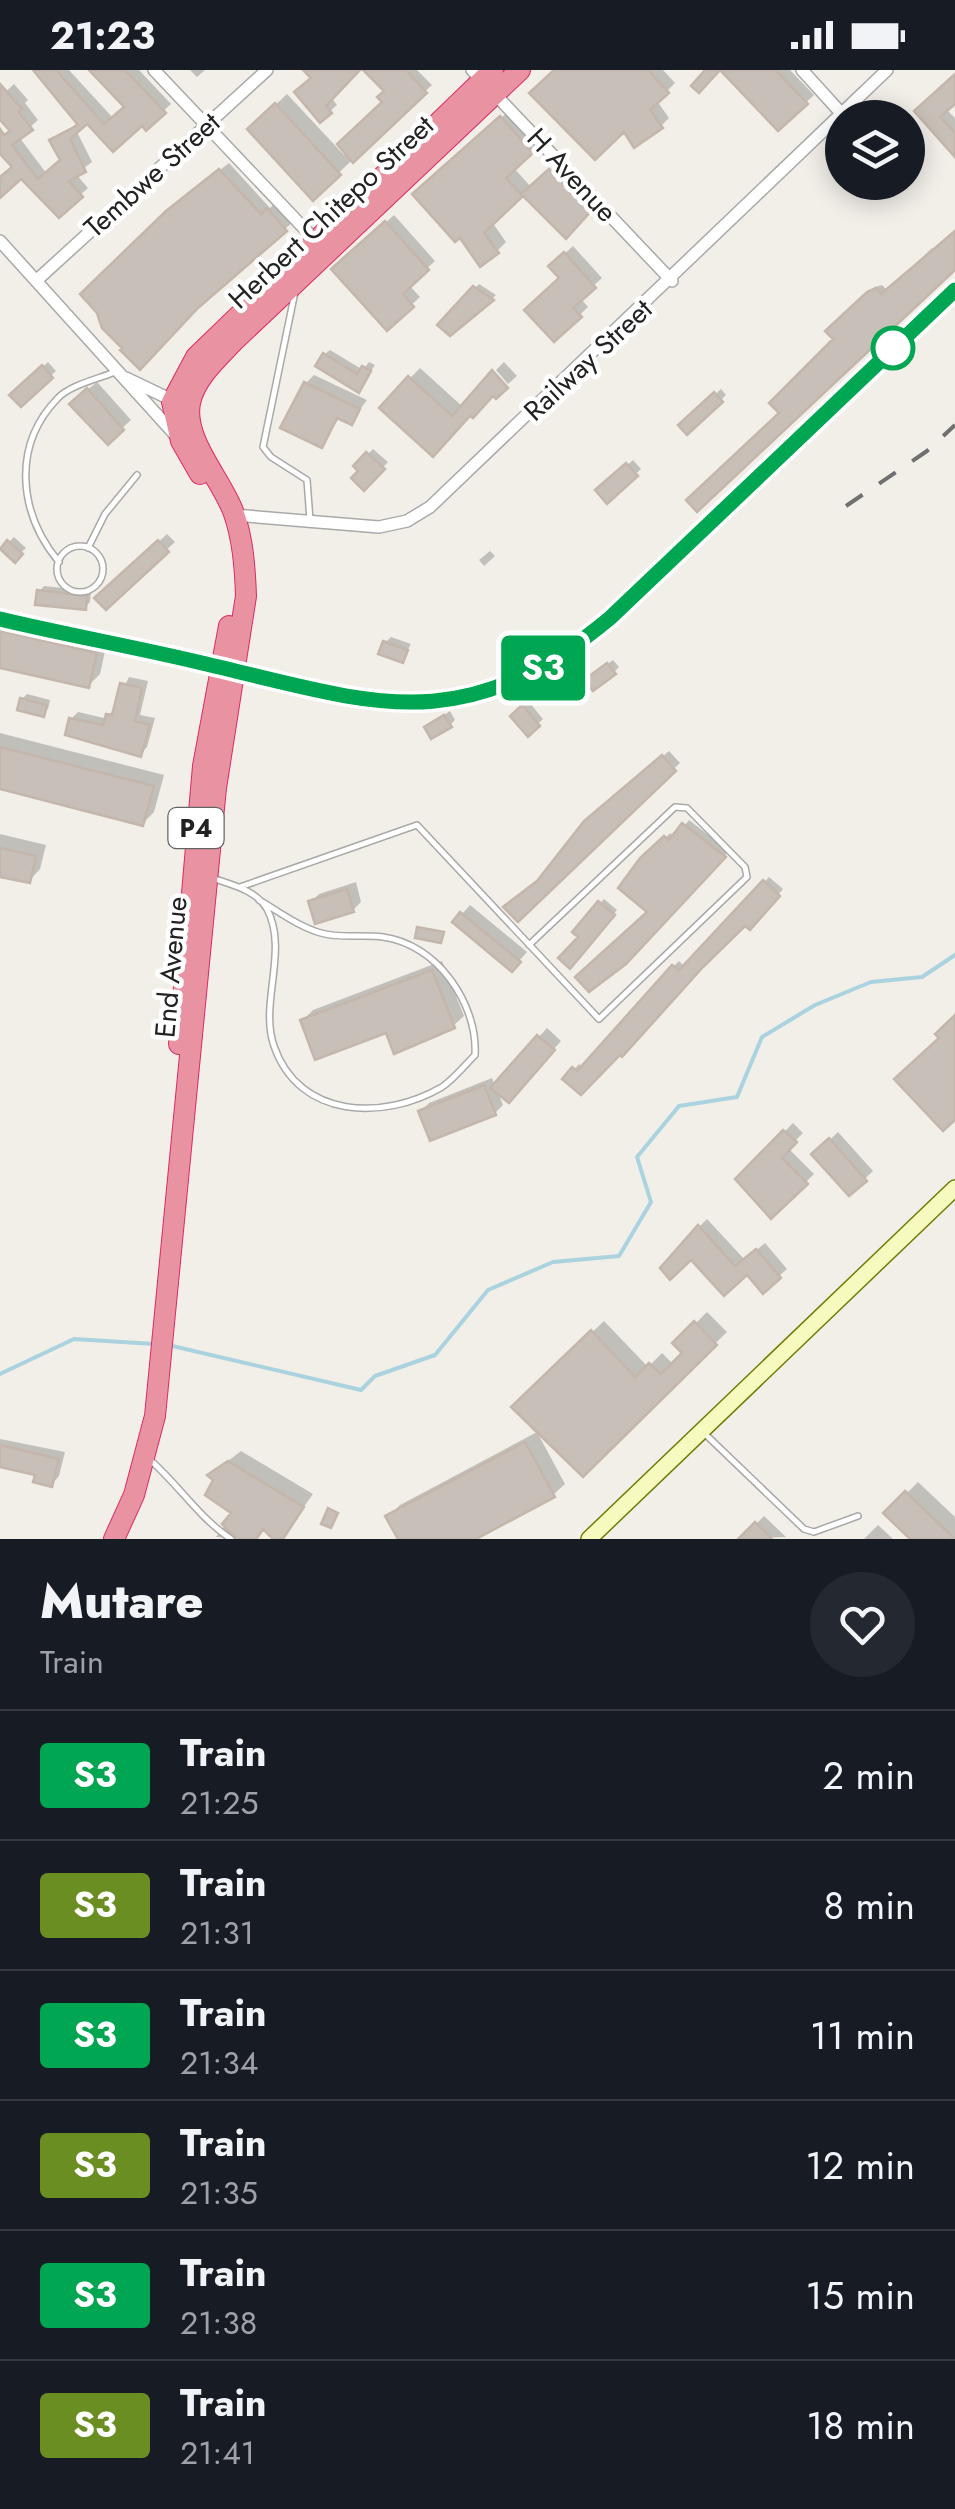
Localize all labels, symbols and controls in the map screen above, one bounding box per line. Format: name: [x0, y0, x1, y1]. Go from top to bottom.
text: 21:23: [50, 8, 155, 63]
map controls: [825, 100, 925, 200]
button: layers: [825, 100, 925, 200]
street label: Tembwe Street: [75, 103, 229, 247]
street label: Herbert Chitepo Street: [219, 105, 443, 318]
street label: H Avenue: [518, 119, 626, 231]
street label: Railway Street: [514, 289, 662, 430]
unlabelled marker: [872, 327, 914, 369]
line badge: S3: [498, 636, 588, 700]
text: S3: [521, 643, 565, 693]
road number: P4: [168, 808, 224, 848]
street label: End Avenue: [144, 895, 198, 1039]
text: Mutare: [40, 1567, 204, 1636]
button: heart: [810, 1572, 915, 1677]
text: Train: [40, 1639, 104, 1685]
text: Train: [180, 1725, 267, 1780]
text: 2 min: [823, 1748, 915, 1803]
text: S3: [73, 1750, 117, 1800]
text: 21:25: [180, 1780, 258, 1826]
text: Train: [180, 1855, 267, 1910]
text: 8 min: [823, 1878, 915, 1933]
text: S3: [73, 1880, 117, 1930]
text: 21:31: [180, 1910, 254, 1956]
text: Train: [180, 1985, 267, 2040]
text: 11 min: [810, 2008, 915, 2063]
text: S3: [73, 2010, 117, 2060]
text: 21:34: [180, 2040, 258, 2086]
text: Train: [180, 2115, 267, 2170]
text: 12 min: [805, 2138, 915, 2193]
text: S3: [73, 2140, 117, 2190]
text: 21:35: [180, 2170, 258, 2216]
text: Train: [180, 2245, 267, 2300]
text: 15 min: [806, 2268, 915, 2323]
text: S3: [73, 2270, 117, 2320]
text: 21:38: [180, 2300, 257, 2346]
text: Train: [180, 2375, 267, 2430]
text: 18 min: [806, 2398, 915, 2453]
text: S3: [73, 2400, 117, 2450]
text: 21:41: [180, 2430, 255, 2476]

